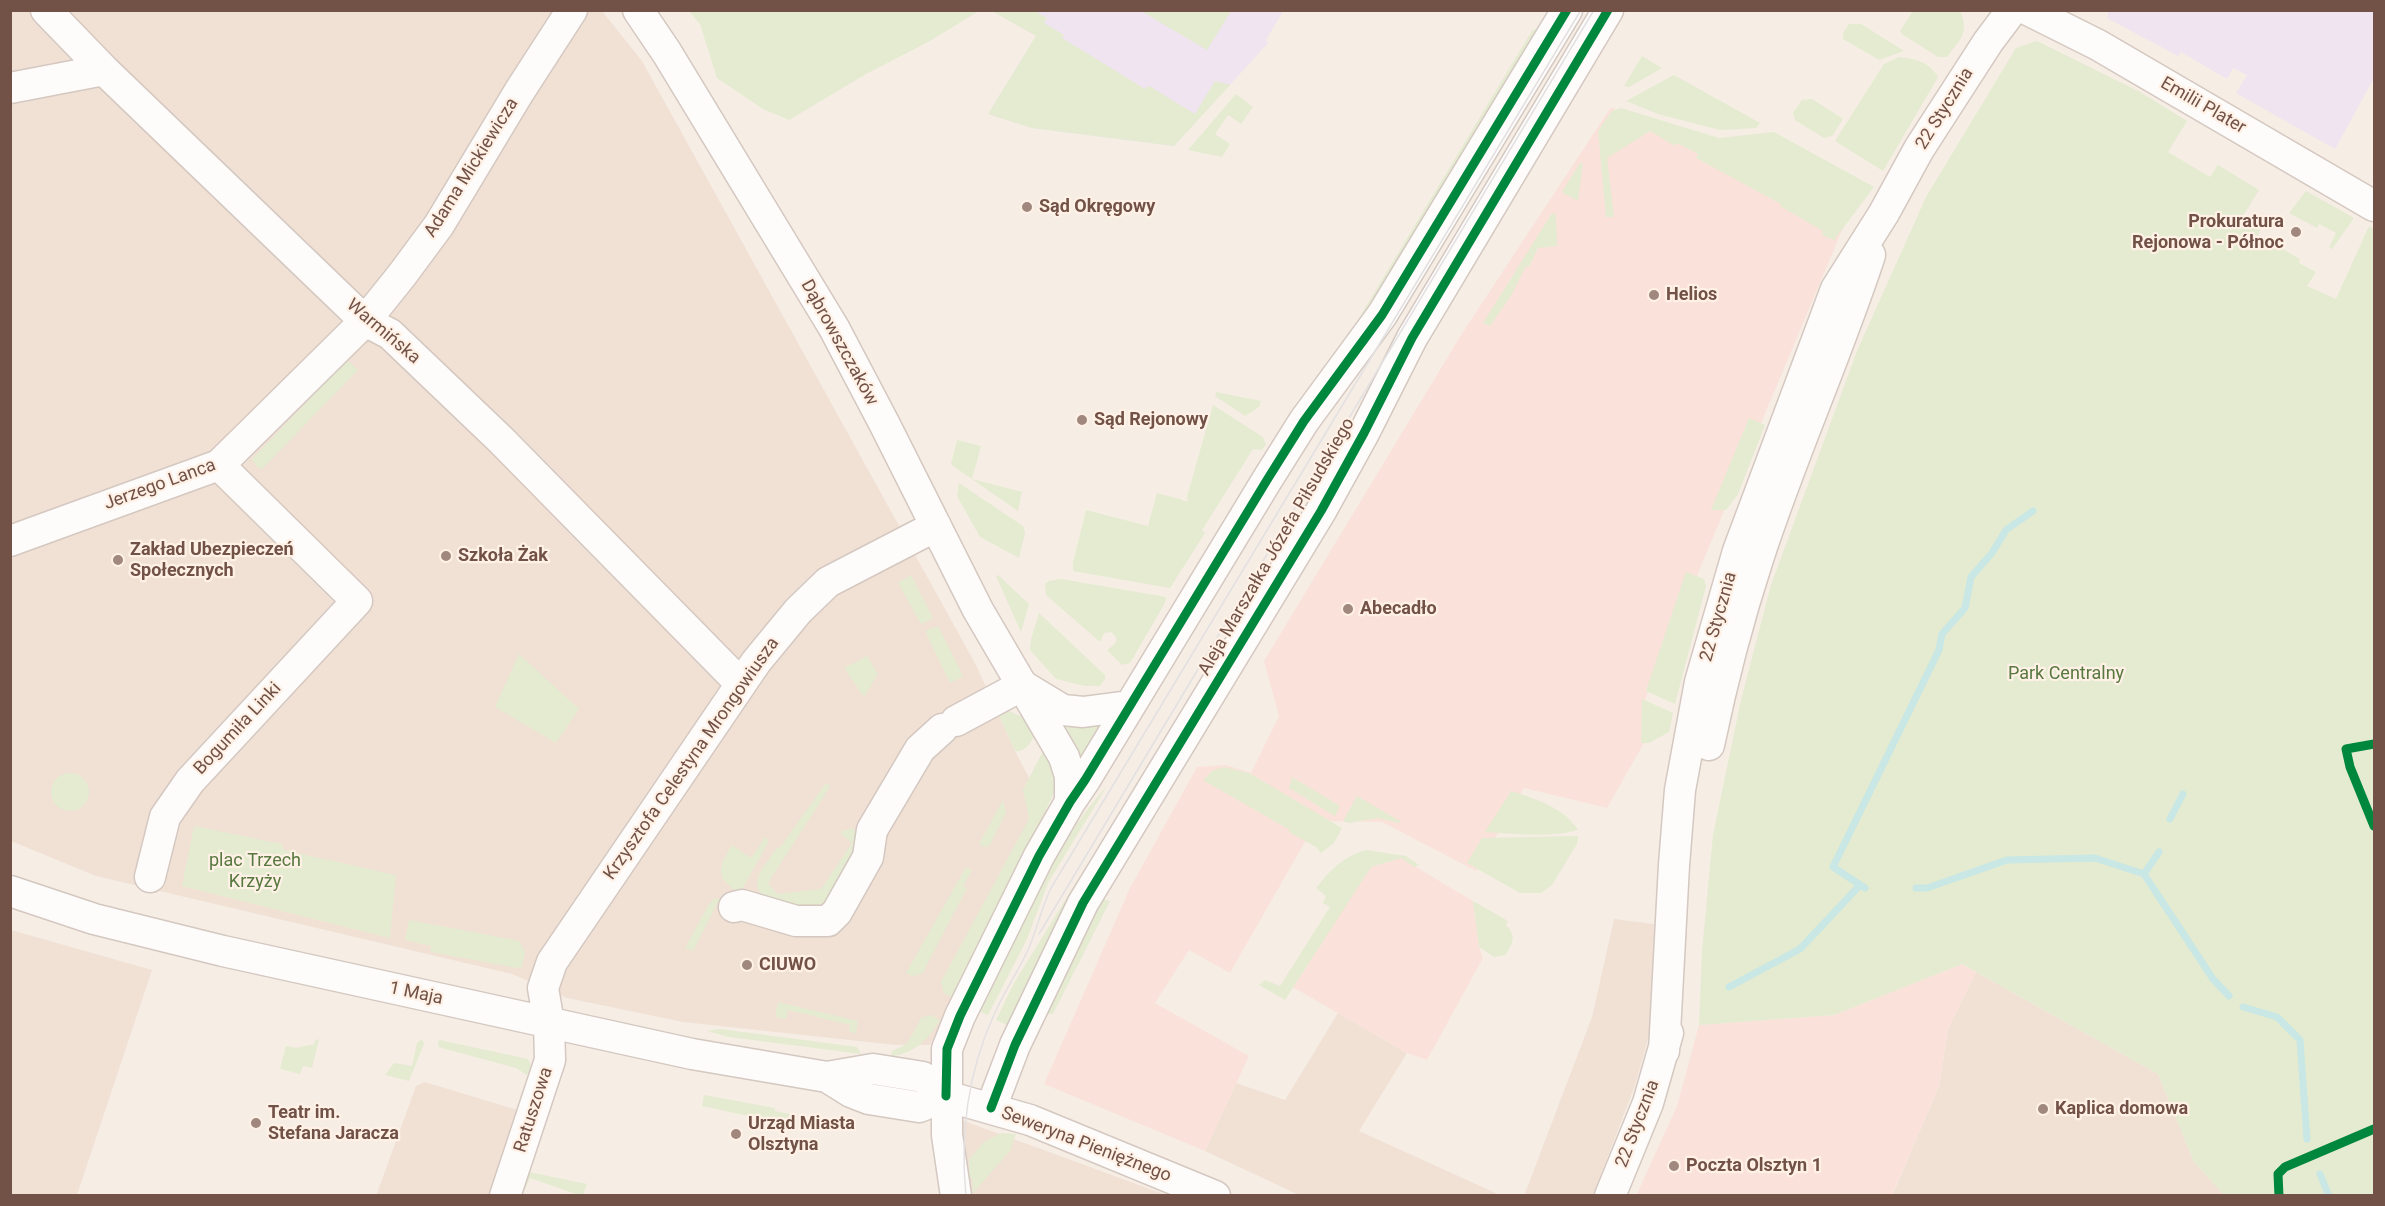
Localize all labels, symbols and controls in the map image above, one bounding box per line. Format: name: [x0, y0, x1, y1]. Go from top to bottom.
street label: 22 Stycznia: [1911, 64, 1979, 154]
street label: Emilii Plater: [2156, 73, 2250, 139]
street label: Adama Mickiewicza: [420, 94, 524, 242]
place label: Sąd Okręgowy: [1039, 196, 1155, 218]
marker: Sąd Okręgowy: [1020, 200, 1034, 214]
place label: Prokuratura Rejonowa - Północ: [2132, 211, 2284, 254]
marker: Prokuratura Rejonowa - Północ: [2289, 225, 2303, 239]
street label: Dąbrowszczaków: [795, 276, 883, 410]
place label: Helios: [1666, 284, 1717, 306]
marker: Helios: [1647, 288, 1661, 302]
street label: Warmińska: [342, 295, 424, 369]
place label: Sąd Rejonowy: [1094, 409, 1208, 431]
marker: Sąd Rejonowy: [1075, 413, 1089, 427]
street label: Aleja Marszałka Józefa Piłsudskiego: [1194, 414, 1360, 680]
street label: Jerzego Lanca: [101, 455, 219, 515]
place label: Zakład Ubezpieczeń Społecznych: [130, 539, 294, 582]
place label: Szkoła Żak: [458, 545, 548, 567]
marker: Szkoła Żak: [439, 549, 453, 563]
marker: Zakład Ubezpieczeń Społecznych: [111, 553, 125, 567]
street label: 22 Stycznia: [1696, 570, 1742, 664]
place label: Abecadło: [1360, 598, 1437, 620]
marker: Abecadło: [1341, 602, 1355, 616]
street label: Krzysztofa Celestyna Mrongowiusza: [600, 634, 784, 884]
park label: Park Centralny: [2008, 663, 2124, 685]
street label: Bogumiła Linki: [190, 678, 286, 780]
park label: plac Trzech Krzyży: [209, 850, 301, 892]
place label: CIUWO: [759, 954, 816, 976]
marker: CIUWO: [740, 958, 754, 972]
street label: 1 Maja: [387, 978, 445, 1010]
street label: Ratuszowa: [510, 1065, 558, 1155]
street label: 22 Stycznia: [1611, 1077, 1665, 1171]
place label: Kaplica domowa: [2055, 1098, 2188, 1120]
place label: Teatr im. Stefana Jaracza: [268, 1102, 399, 1144]
marker: Kaplica domowa: [2036, 1102, 2050, 1116]
street label: Seweryna Pieniężnego: [998, 1103, 1174, 1187]
place label: Urząd Miasta Olsztyna: [748, 1113, 855, 1156]
marker: Teatr im. Stefana Jaracza: [249, 1116, 263, 1130]
marker: Urząd Miasta Olsztyna: [729, 1127, 743, 1141]
place label: Poczta Olsztyn 1: [1686, 1155, 1822, 1177]
marker: Poczta Olsztyn 1: [1667, 1159, 1681, 1173]

